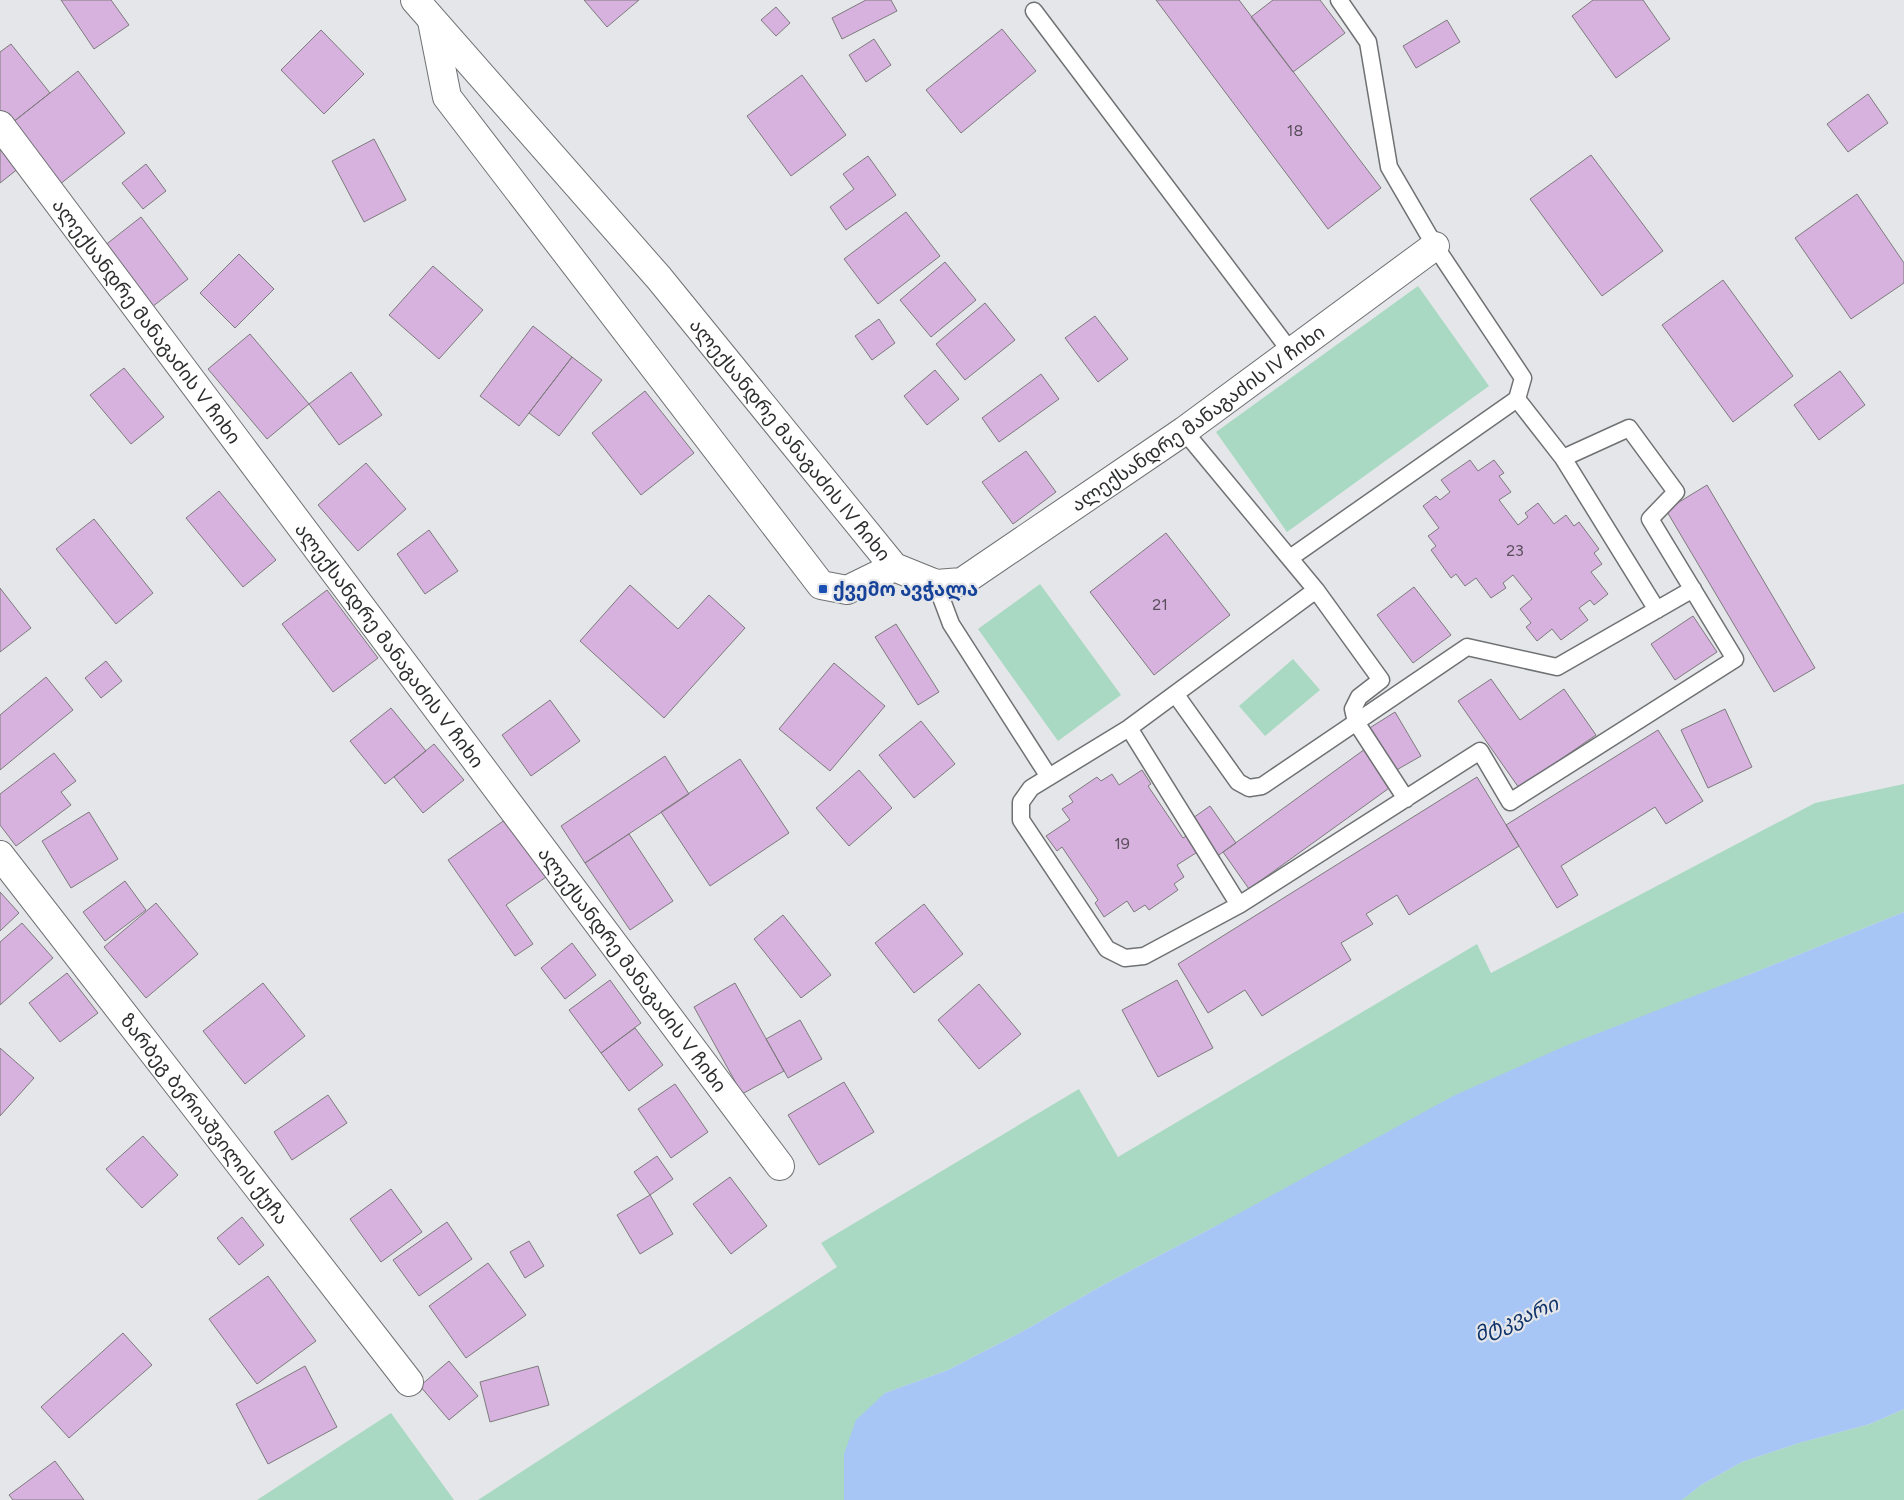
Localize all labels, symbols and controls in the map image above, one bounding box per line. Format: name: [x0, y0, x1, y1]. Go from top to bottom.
house number: 18: [1287, 121, 1303, 140]
street label: ალექსანდრე მანაგაძის V ჩიხი: [48, 194, 246, 448]
street label: ალექსანდრე მანაგაძის IV ჩიხი: [685, 314, 896, 565]
street label: ალექსანდრე მანაგაძის IV ჩიხი: [1067, 320, 1329, 516]
street label: ალექსანდრე მანაგაძის V ჩიხი: [290, 518, 489, 772]
house number: 23: [1506, 541, 1524, 560]
place label: ქვემო ავჭალა: [833, 578, 978, 601]
marker: ქვემო ავჭალა: [817, 583, 829, 595]
house number: 21: [1152, 595, 1168, 614]
house number: 19: [1114, 834, 1130, 853]
street label: ალექსანდრე მანაგაძის V ჩიხი: [533, 842, 732, 1096]
street label: ზარბეგ ბერიაშვილის ქუჩა: [116, 1009, 294, 1229]
water label: მტკვარი: [1471, 1291, 1563, 1347]

